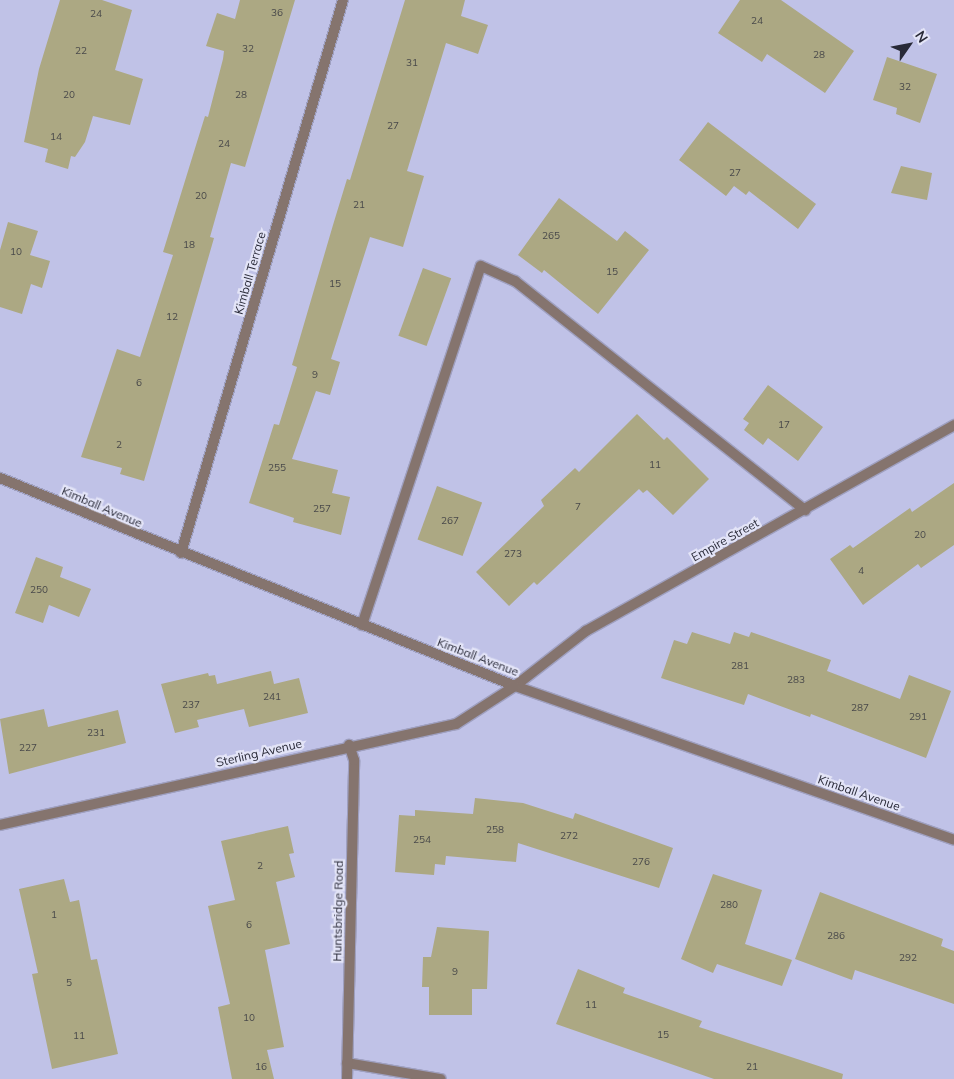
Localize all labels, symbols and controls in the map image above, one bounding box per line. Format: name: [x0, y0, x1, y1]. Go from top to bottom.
house number: 36: [271, 7, 283, 19]
house number: 24: [90, 8, 102, 20]
house number: 24: [751, 15, 763, 27]
north arrow: [884, 20, 934, 70]
text: N: [911, 27, 932, 46]
house number: 32: [242, 43, 254, 55]
house number: 22: [75, 45, 87, 57]
house number: 28: [813, 49, 825, 61]
house number: 31: [406, 57, 418, 69]
house number: 32: [899, 81, 911, 93]
house number: 20: [63, 89, 75, 101]
house number: 28: [235, 89, 247, 101]
house number: 27: [387, 120, 399, 132]
house number: 14: [50, 131, 62, 143]
house number: 24: [218, 138, 230, 150]
house number: 27: [729, 167, 741, 179]
house number: 20: [195, 190, 207, 202]
house number: 21: [353, 199, 365, 211]
street label: Kimball Terrace: [231, 230, 269, 316]
house number: 265: [542, 230, 560, 242]
house number: 18: [183, 239, 195, 251]
house number: 10: [10, 246, 22, 258]
house number: 15: [606, 266, 618, 278]
house number: 15: [329, 278, 341, 290]
house number: 12: [166, 311, 178, 323]
house number: 9: [312, 369, 318, 381]
house number: 6: [136, 377, 142, 389]
house number: 17: [778, 419, 790, 431]
house number: 2: [116, 439, 122, 451]
house number: 11: [649, 459, 661, 471]
house number: 255: [268, 462, 286, 474]
street label: Kimball Avenue: [60, 484, 144, 530]
house number: 7: [575, 501, 581, 513]
house number: 257: [313, 503, 331, 515]
house number: 267: [441, 515, 459, 527]
street label: Empire Street: [689, 516, 761, 564]
house number: 20: [914, 529, 926, 541]
house number: 273: [504, 548, 522, 560]
house number: 4: [858, 565, 864, 577]
house number: 250: [30, 584, 48, 596]
street label: Kimball Avenue: [435, 635, 521, 679]
house number: 281: [731, 660, 749, 672]
house number: 283: [787, 674, 805, 686]
house number: 241: [263, 691, 281, 703]
house number: 237: [182, 699, 200, 711]
house number: 287: [851, 702, 869, 714]
house number: 291: [909, 711, 927, 723]
house number: 231: [87, 727, 105, 739]
street label: Sterling Avenue: [215, 736, 303, 770]
house number: 227: [19, 742, 37, 754]
street label: Kimball Avenue: [816, 772, 902, 814]
house number: 258: [486, 824, 504, 836]
house number: 272: [560, 830, 578, 842]
house number: 254: [413, 834, 431, 846]
house number: 276: [632, 856, 650, 868]
house number: 2: [257, 860, 263, 872]
street label: Huntsbridge Road: [330, 860, 346, 962]
house number: 280: [720, 899, 738, 911]
house number: 1: [51, 909, 57, 921]
house number: 6: [246, 919, 252, 931]
house number: 286: [827, 930, 845, 942]
house number: 292: [899, 952, 917, 964]
house number: 9: [452, 966, 458, 978]
house number: 5: [66, 977, 72, 989]
house number: 11: [585, 999, 597, 1011]
house number: 10: [243, 1012, 255, 1024]
house number: 15: [657, 1029, 669, 1041]
house number: 11: [73, 1030, 85, 1042]
house number: 16: [255, 1061, 267, 1073]
house number: 21: [746, 1061, 758, 1073]

